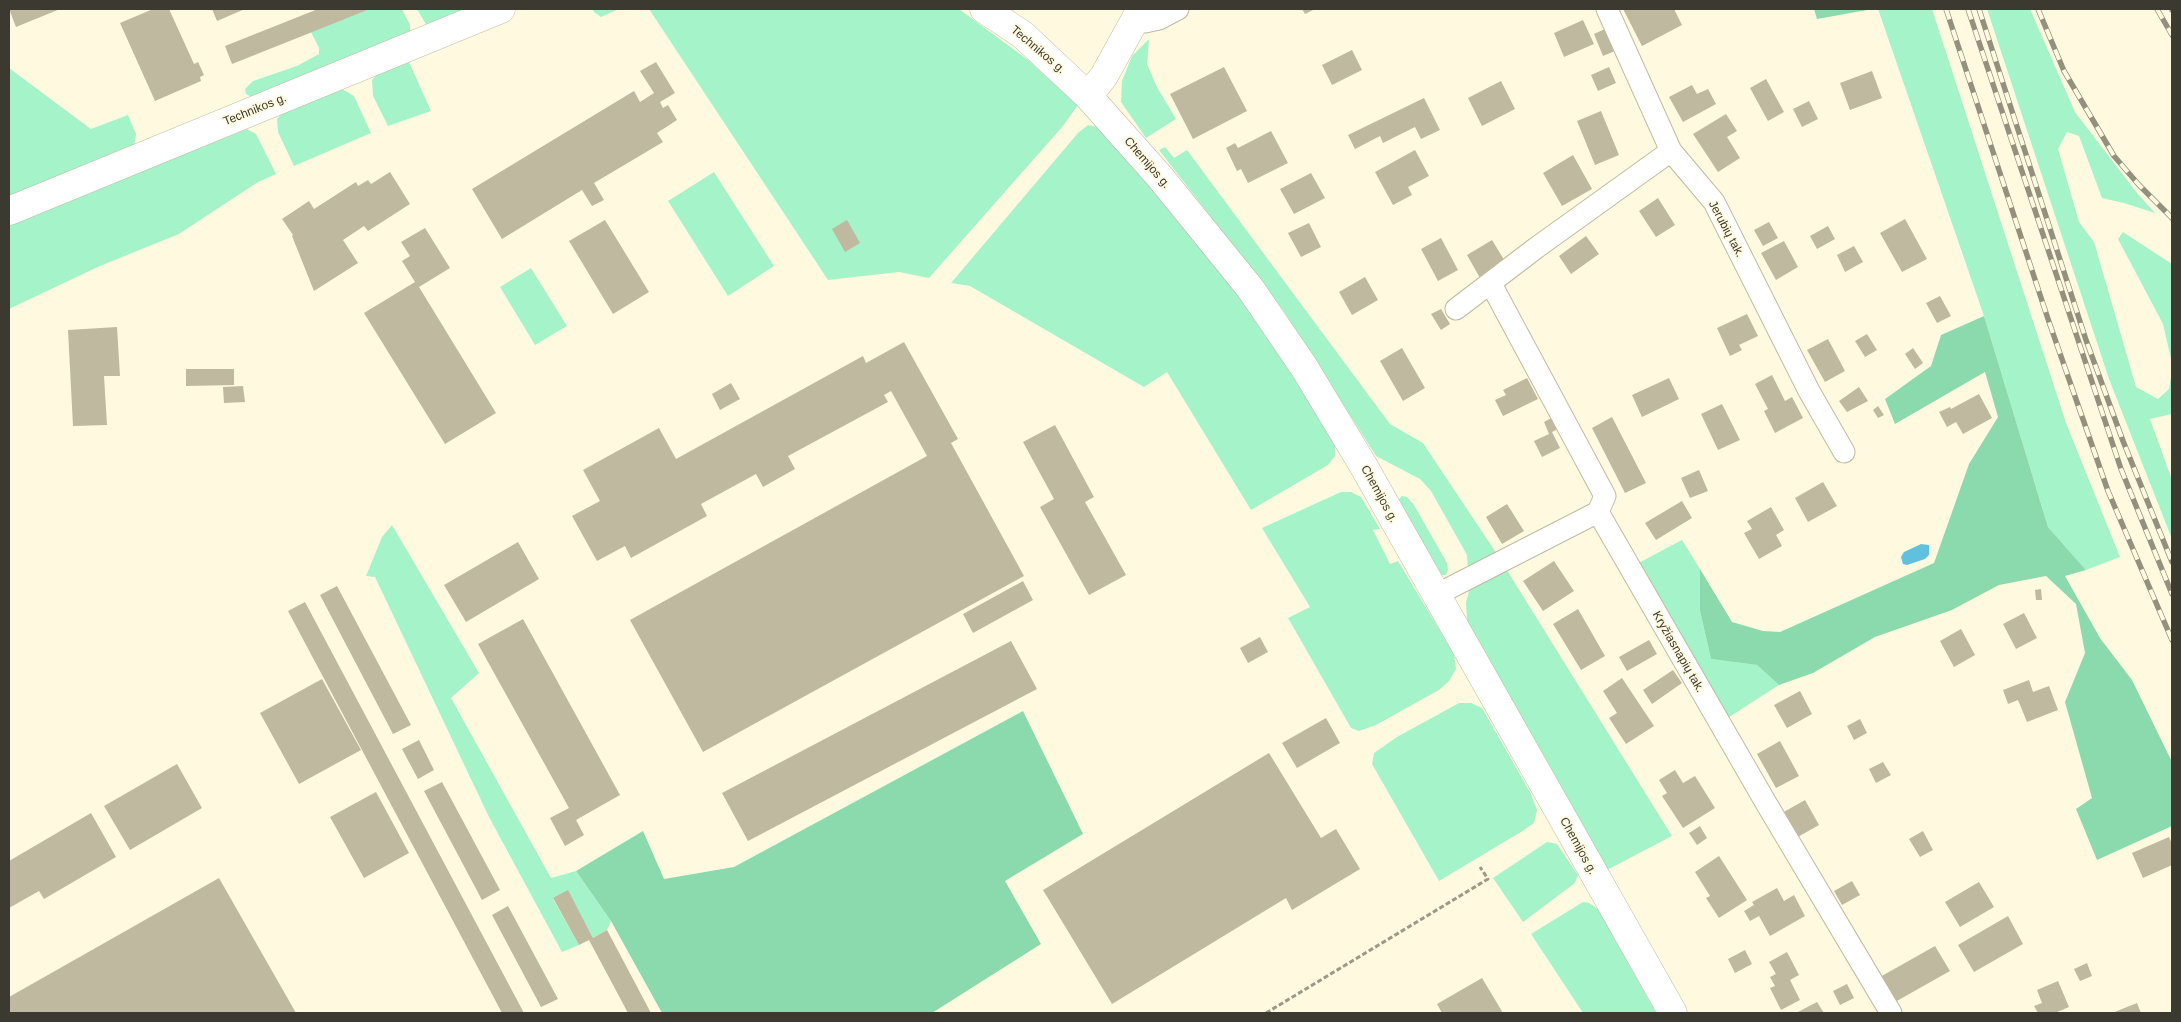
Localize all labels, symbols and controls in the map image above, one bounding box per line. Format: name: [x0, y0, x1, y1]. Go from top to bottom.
street label: Technikos g.: [1008, 23, 1068, 77]
street label: Technikos g.: [221, 91, 289, 129]
street label: Chemijos g.: [1121, 134, 1173, 192]
street label: Jerubių tak.: [1705, 198, 1747, 260]
street label: Chemijos g.: [1357, 463, 1401, 525]
street label: Kryžiasnapių tak.: [1649, 609, 1707, 695]
street label: Chemijos g.: [1556, 815, 1600, 877]

